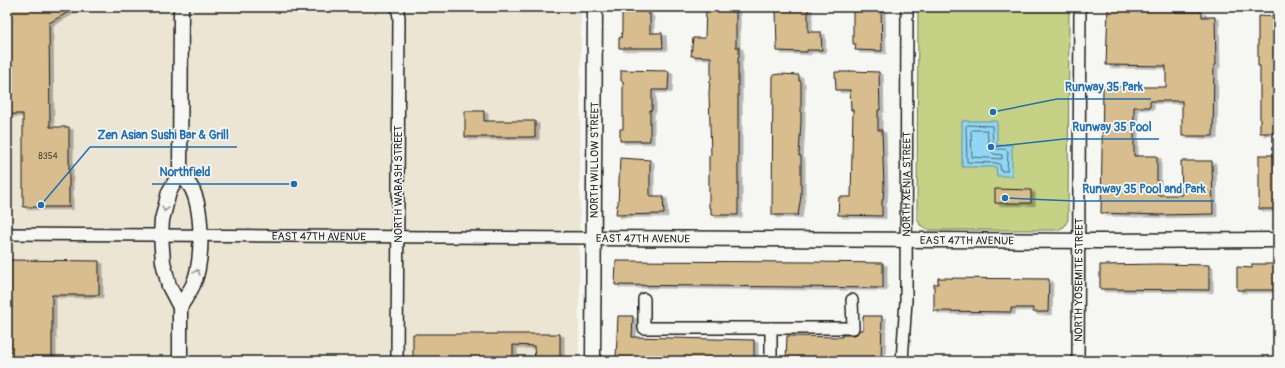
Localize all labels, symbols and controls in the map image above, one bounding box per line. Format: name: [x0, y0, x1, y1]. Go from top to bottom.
callout: Runway 35 Park: [1057, 75, 1151, 99]
text: Runway 35 Park: [1065, 80, 1144, 95]
street label: NORTH WILLOW STREET: [587, 102, 601, 218]
callout: Runway 35 Pool: [1064, 115, 1159, 139]
text: Runway 35 Pool: [1072, 120, 1152, 135]
callout: Zen Asian Sushi Bar & Grill: [90, 123, 237, 147]
street label: NORTH WABASH STREET: [392, 125, 405, 243]
text: Zen Asian Sushi Bar & Grill: [97, 128, 229, 143]
street label: NORTH XENIA STREET: [900, 132, 913, 237]
house number: 8354: [38, 151, 59, 162]
callout: Northfield: [152, 160, 219, 184]
text: Northfield: [160, 165, 211, 180]
callout: Runway 35 Pool and Park: [1074, 177, 1214, 201]
text: Runway 35 Pool and Park: [1082, 182, 1207, 197]
one-way arrow: [161, 205, 170, 212]
street label: NORTH YOSEMITE STREET: [1072, 218, 1085, 342]
street label: EAST 47TH AVENUE: [272, 229, 366, 243]
street label: EAST 47TH AVENUE: [596, 232, 690, 245]
street label: EAST 47TH AVENUE: [920, 233, 1014, 247]
one-way arrow: [192, 268, 201, 275]

